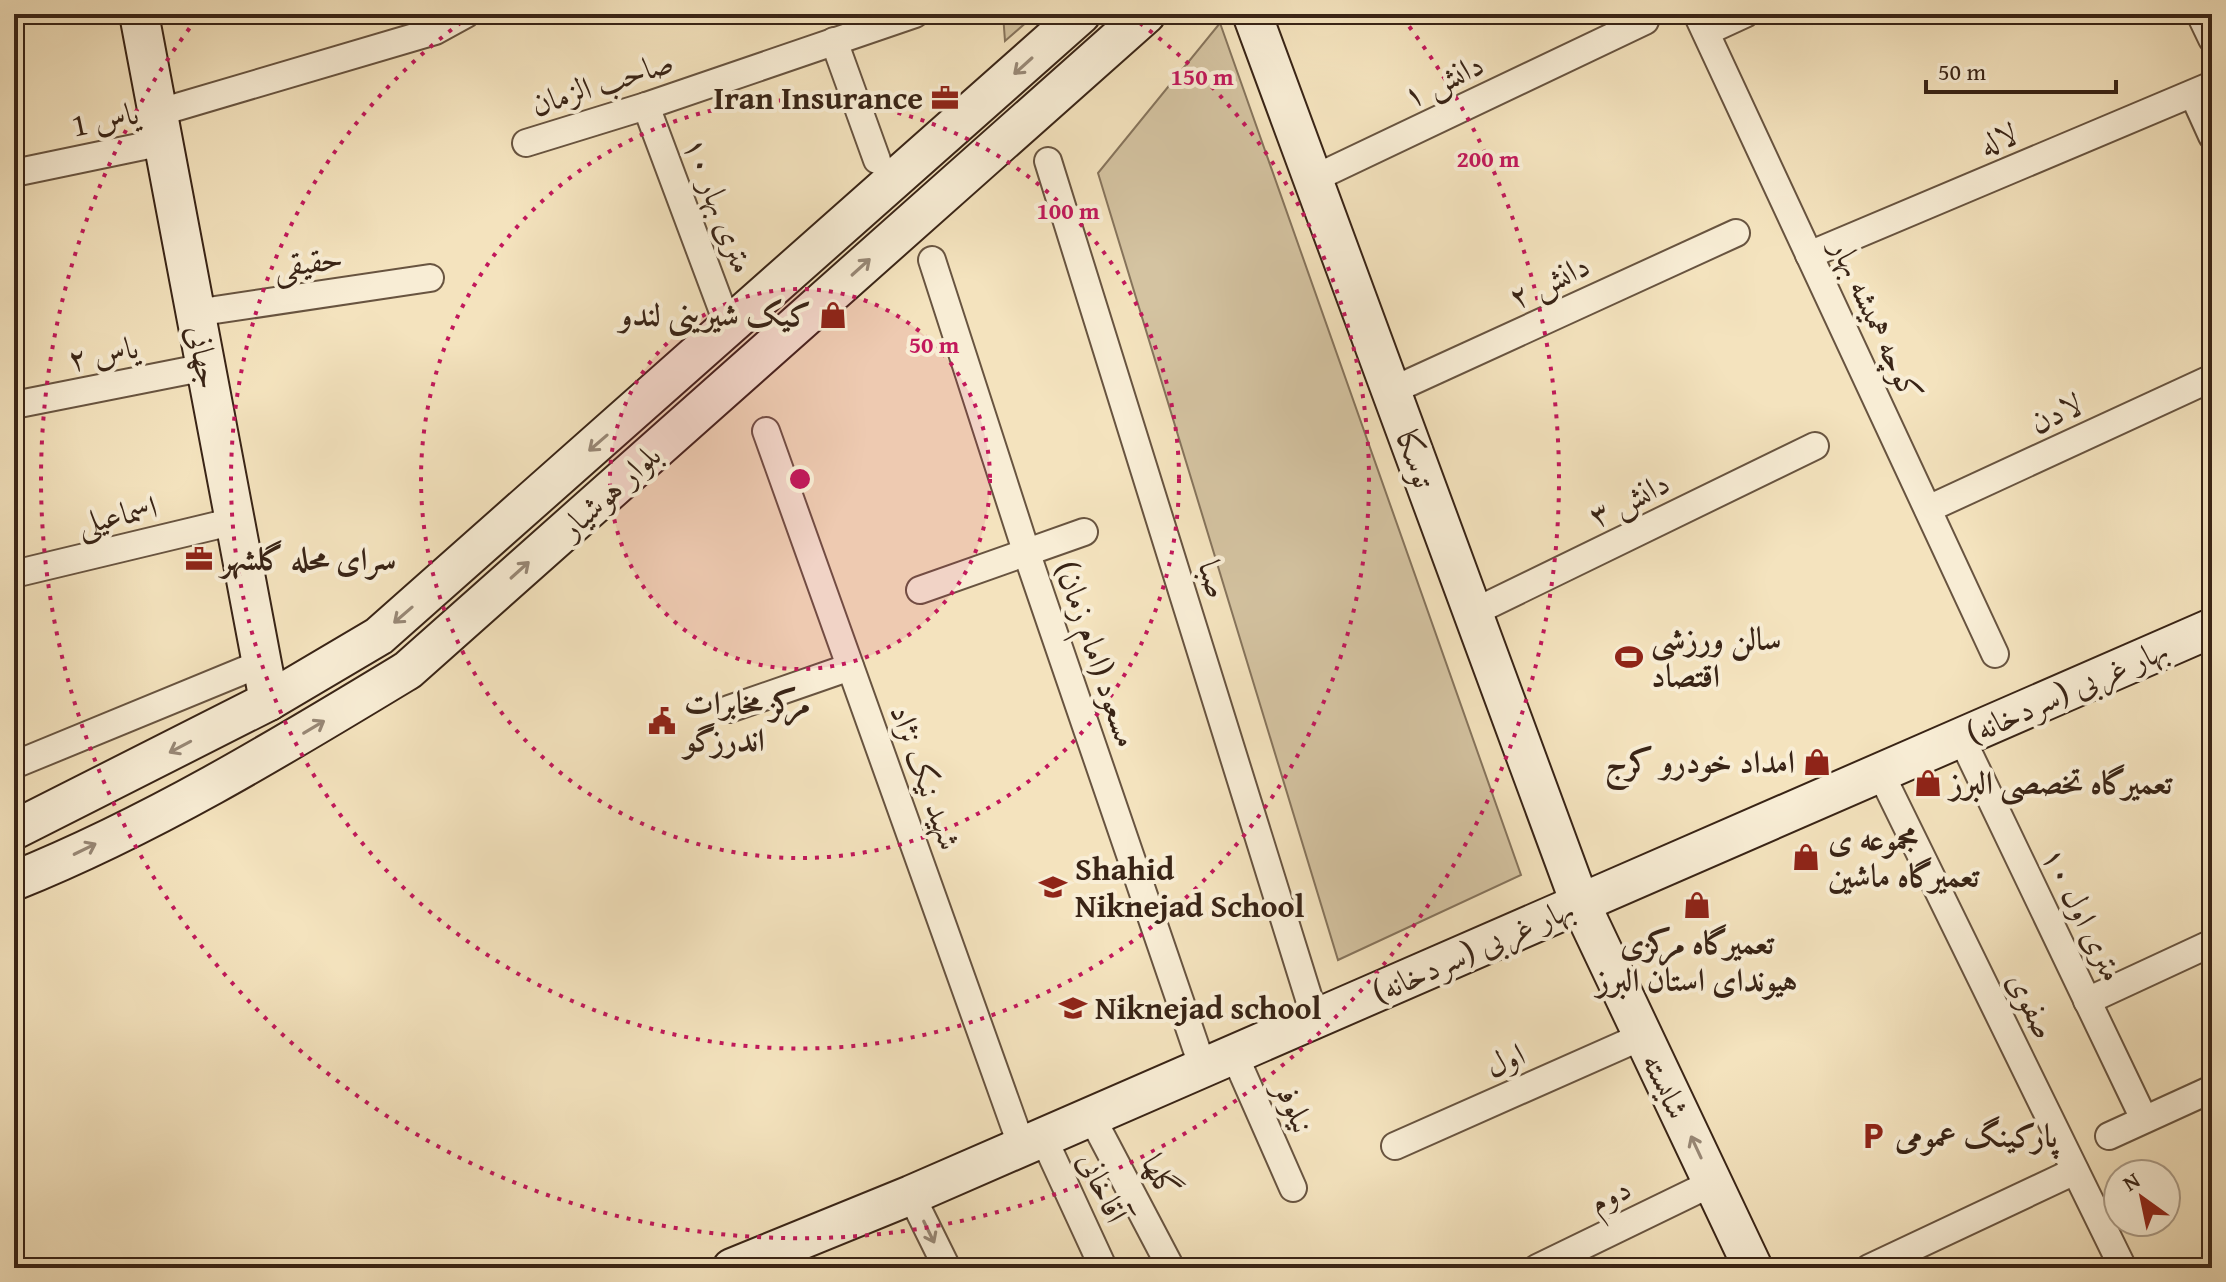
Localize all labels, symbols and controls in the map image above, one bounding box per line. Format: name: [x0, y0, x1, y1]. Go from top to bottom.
street label: صاحب الزمان: [525, 37, 679, 128]
street label: دانش ۱: [1394, 40, 1491, 119]
scale bar: [1926, 44, 2116, 94]
text: 50 m: [1938, 54, 1986, 89]
one-way arrow: [1013, 56, 1034, 75]
text: 150 m: [1170, 59, 1234, 94]
place label: Iran Insurance: [713, 74, 923, 121]
office icon: Iran Insurance: [930, 83, 960, 113]
street label: یاس 1: [67, 88, 145, 149]
street label: لاله: [1971, 109, 2024, 168]
street label: ۱۰ متری بهار: [672, 130, 767, 280]
text: 200 m: [1456, 141, 1520, 176]
text: 100 m: [1036, 193, 1100, 228]
street label: کوچه همیشه بهار: [1818, 228, 1936, 409]
street label: حقیقی: [270, 233, 346, 290]
street label: دانش ۲: [1500, 241, 1597, 320]
one-way arrow: [851, 258, 871, 276]
place label: کیک شیرینی لندو: [617, 291, 811, 338]
shop icon: کیک شیرینی لندو: [818, 300, 848, 330]
street label: جهانی: [175, 321, 234, 393]
street label: یاس ۲: [64, 322, 144, 382]
text: 50 m: [909, 327, 960, 362]
street label: لادن: [2022, 380, 2090, 445]
street label: توسکا: [1384, 423, 1449, 495]
street label: بلوار هوشیار: [546, 432, 671, 551]
one-way arrow: [589, 434, 609, 452]
street label: دانش ۳: [1580, 459, 1677, 538]
centre of rings: [786, 465, 814, 493]
street label: اسماعیلی: [72, 483, 162, 547]
place label: سرای محله گلشهر: [218, 535, 396, 582]
office icon: سرای محله گلشهر: [184, 544, 214, 574]
street label: مسعود (امام زمان): [1039, 554, 1151, 755]
street label: صبا: [1187, 554, 1242, 604]
one-way arrow: [510, 561, 530, 579]
one-way arrow: [393, 605, 413, 623]
place label: سالن ورزشی اقتصاد: [1651, 615, 1782, 699]
street label: بهار غربی (سردخانه): [1958, 625, 2175, 756]
sports icon: سالن ورزشی اقتصاد: [1614, 642, 1644, 672]
place label: مرکز مخابرات اندرزگو: [681, 679, 810, 763]
street label: شهید نیک نژاد: [878, 697, 975, 856]
public building icon: مرکز مخابرات اندرزگو: [647, 706, 677, 736]
one-way arrow: [302, 719, 325, 735]
place label: امداد خودرو کرج: [1605, 738, 1795, 791]
one-way arrow: [169, 740, 193, 756]
shop icon: امداد خودرو کرج: [1802, 747, 1832, 777]
place label: تعمیرگاه تخصصی البرز: [1947, 759, 2173, 806]
shop icon: تعمیرگاه تخصصی البرز: [1913, 768, 1943, 798]
place label: مجموعه ی تعمیرگاه ماشین: [1828, 815, 1980, 899]
street label: ۱۰ متری اول: [2031, 838, 2136, 989]
one-way arrow: [73, 841, 97, 856]
shop icon: مجموعه ی تعمیرگاه ماشین: [1791, 842, 1821, 872]
place label: Shahid Niknejad School: [1075, 845, 1305, 929]
school or university icon: Shahid Niknejad School: [1038, 872, 1068, 902]
street label: بهار غربی (سردخانه): [1364, 884, 1581, 1015]
shop icon: تعمیرگاه مرکزی هیوندای استان البرز: [1682, 890, 1712, 920]
place label: تعمیرگاه مرکزی هیوندای استان البرز: [1593, 919, 1798, 1003]
street label: صفوی: [1996, 963, 2069, 1047]
place label: Niknejad school: [1095, 984, 1321, 1031]
school or university icon: Niknejad school: [1058, 993, 1088, 1023]
street label: اول: [1477, 1030, 1532, 1089]
street label: شایسته: [1631, 1045, 1702, 1127]
street label: نیلوفر: [1262, 1070, 1328, 1141]
place label: پارکینگ عمومی: [1894, 1112, 2060, 1160]
parking icon: پارکینگ عمومی: [1858, 1121, 1888, 1151]
one-way arrow: [1688, 1135, 1703, 1159]
street label: آقاخانی: [1067, 1143, 1142, 1233]
street label: گلها: [1130, 1145, 1193, 1207]
north arrow: [2102, 1158, 2182, 1238]
street label: دوم: [1581, 1164, 1641, 1229]
text: N: [2116, 1164, 2146, 1199]
one-way arrow: [921, 1219, 937, 1243]

